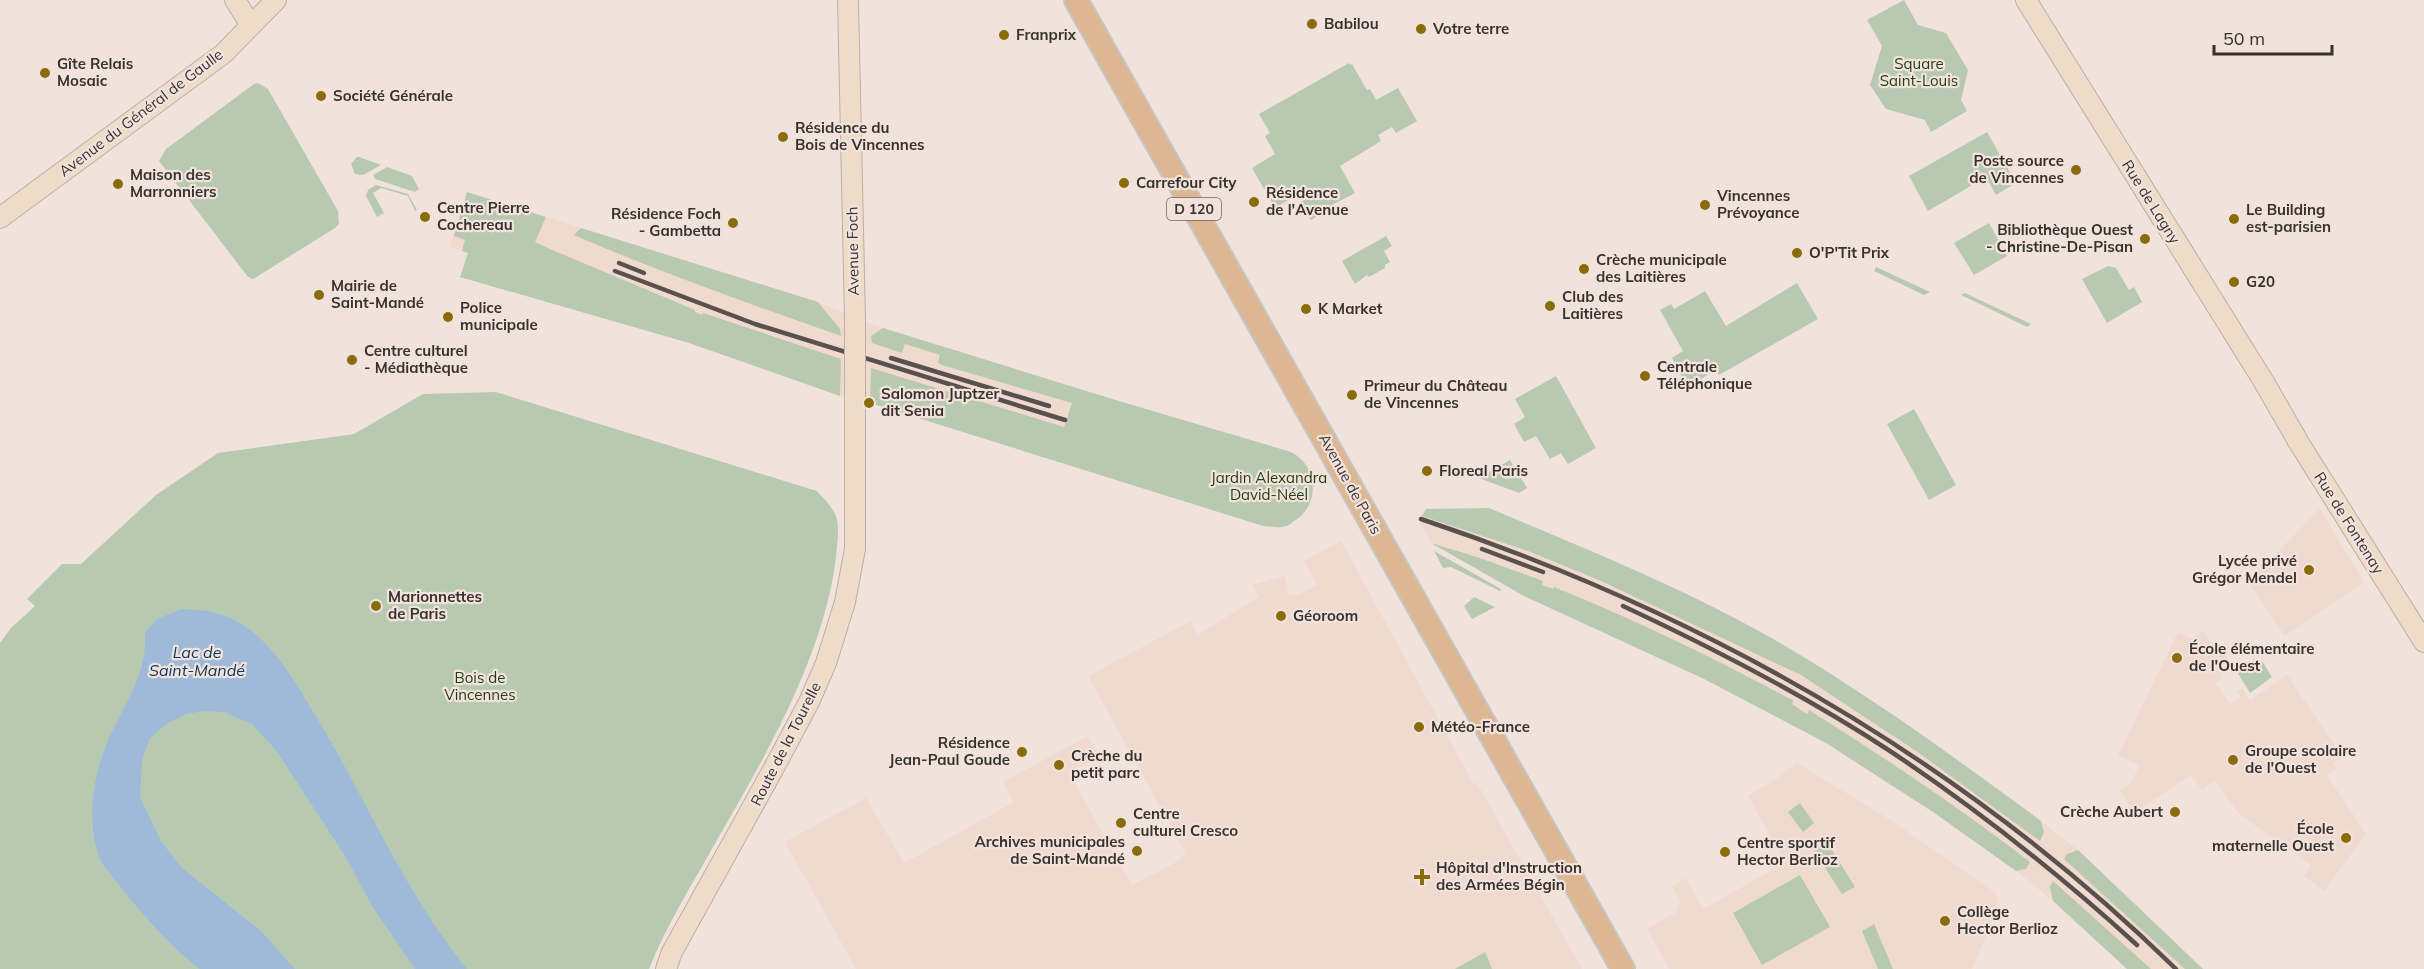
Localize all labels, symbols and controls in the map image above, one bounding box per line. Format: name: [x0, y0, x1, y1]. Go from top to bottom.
place label: Babilou: [1324, 14, 1379, 33]
marker: Babilou: [1305, 17, 1319, 31]
scale bar: [2214, 18, 2332, 56]
place label: Votre terre: [1432, 19, 1509, 38]
marker: Votre terre: [1414, 22, 1428, 36]
place label: Franprix: [1016, 25, 1077, 44]
text: 50 m: [2223, 27, 2265, 50]
marker: Franprix: [997, 28, 1011, 42]
street label: Avenue du Général de Gaulle: [55, 45, 227, 181]
place label: Gîte Relais Mosaic: [57, 54, 133, 90]
park label: Square Saint-Louis: [1880, 54, 1958, 90]
marker: Gîte Relais Mosaic: [38, 66, 52, 80]
place label: Société Générale: [333, 86, 453, 105]
marker: Société Générale: [314, 89, 328, 103]
place label: Résidence du Bois de Vincennes: [795, 118, 925, 154]
marker: Résidence du Bois de Vincennes: [776, 130, 790, 144]
place label: Poste source de Vincennes: [1969, 151, 2064, 187]
street label: Rue de Lagny: [2118, 156, 2185, 247]
marker: Poste source de Vincennes: [2069, 163, 2083, 177]
place label: Maison des Marronniers: [130, 165, 216, 201]
place label: Carrefour City: [1136, 173, 1237, 192]
marker: Carrefour City: [1117, 176, 1131, 190]
marker: Maison des Marronniers: [111, 177, 125, 191]
place label: Résidence de l'Avenue: [1266, 183, 1348, 219]
place label: Vincennes Prévoyance: [1716, 186, 1799, 222]
marker: Résidence de l'Avenue: [1247, 195, 1261, 209]
place label: Centre Pierre Cochereau: [437, 198, 530, 234]
road number: D 120: [1167, 198, 1221, 220]
marker: Vincennes Prévoyance: [1698, 198, 1712, 212]
place label: Le Building est-parisien: [2246, 200, 2331, 236]
place label: Résidence Foch - Gambetta: [611, 204, 721, 240]
street label: Avenue Foch: [842, 206, 863, 296]
marker: Centre Pierre Cochereau: [418, 210, 432, 224]
marker: Le Building est-parisien: [2227, 212, 2241, 226]
marker: Résidence Foch - Gambetta: [726, 216, 740, 230]
place label: Bibliothèque Ouest - Christine-De-Pisan: [1986, 220, 2133, 256]
marker: Bibliothèque Ouest - Christine-De-Pisan: [2138, 232, 2152, 246]
place label: O'P'Tit Prix: [1809, 243, 1890, 262]
marker: O'P'Tit Prix: [1790, 246, 1804, 260]
place label: Crèche municipale des Laitières: [1596, 250, 1727, 286]
marker: Crèche municipale des Laitières: [1577, 262, 1591, 276]
place label: G20: [2246, 272, 2275, 291]
marker: G20: [2227, 275, 2241, 289]
place label: Mairie de Saint-Mandé: [331, 276, 424, 312]
place label: Club des Laitières: [1562, 287, 1624, 323]
marker: Mairie de Saint-Mandé: [312, 288, 326, 302]
place label: Police municipale: [460, 298, 538, 334]
place label: K Market: [1318, 299, 1383, 318]
marker: Club des Laitières: [1543, 299, 1557, 313]
marker: K Market: [1299, 302, 1313, 316]
marker: Police municipale: [441, 310, 455, 324]
place label: Centre culturel - Médiathèque: [364, 341, 468, 377]
marker: Centre culturel - Médiathèque: [345, 353, 359, 367]
place label: Centrale Téléphonique: [1657, 357, 1752, 393]
marker: Centrale Téléphonique: [1638, 369, 1652, 383]
place label: Primeur du Château de Vincennes: [1364, 376, 1507, 412]
place label: Salomon Juptzer dit Senia: [881, 384, 1000, 420]
marker: Primeur du Château de Vincennes: [1345, 388, 1359, 402]
marker: Salomon Juptzer dit Senia: [862, 396, 876, 410]
street label: Avenue de Paris: [1315, 430, 1386, 537]
place label: Floreal Paris: [1439, 461, 1528, 480]
marker: Floreal Paris: [1420, 464, 1434, 478]
park label: Jardin Alexandra David-Néel: [1211, 468, 1327, 504]
street label: Rue de Fontenay: [2310, 468, 2388, 577]
place label: Lycée privé Grégor Mendel: [2192, 551, 2297, 587]
marker: Lycée privé Grégor Mendel: [2302, 563, 2316, 577]
place label: Marionnettes de Paris: [388, 587, 482, 623]
marker: Marionnettes de Paris: [369, 599, 383, 613]
place label: Géoroom: [1293, 606, 1358, 625]
marker: Géoroom: [1274, 609, 1288, 623]
place label: École élémentaire de l'Ouest: [2189, 639, 2314, 675]
water label: Lac de Saint-Mandé: [149, 642, 245, 680]
marker: École élémentaire de l'Ouest: [2170, 651, 2184, 665]
park label: Bois de Vincennes: [444, 668, 516, 704]
street label: Route de la Tourelle: [746, 679, 825, 809]
place label: Météo-France: [1431, 717, 1530, 736]
marker: Météo-France: [1412, 720, 1426, 734]
place label: Résidence Jean-Paul Goude: [889, 733, 1010, 769]
place label: Groupe scolaire de l'Ouest: [2245, 741, 2356, 777]
marker: Résidence Jean-Paul Goude: [1015, 745, 1029, 759]
place label: Crèche du petit parc: [1071, 746, 1142, 782]
marker: Groupe scolaire de l'Ouest: [2226, 753, 2240, 767]
marker: Crèche du petit parc: [1052, 758, 1066, 772]
place label: Crèche Aubert: [2060, 802, 2163, 821]
place label: Centre culturel Cresco: [1133, 804, 1238, 840]
marker: Crèche Aubert: [2168, 805, 2182, 819]
marker: Centre culturel Cresco: [1114, 816, 1128, 830]
place label: École maternelle Ouest: [2212, 819, 2334, 855]
marker: École maternelle Ouest: [2339, 831, 2353, 845]
place label: Archives municipales de Saint-Mandé: [974, 832, 1125, 868]
place label: Centre sportif Hector Berlioz: [1737, 833, 1838, 869]
marker: Archives municipales de Saint-Mandé: [1130, 844, 1144, 858]
marker: Centre sportif Hector Berlioz: [1718, 845, 1732, 859]
place label: Hôpital d'Instruction des Armées Bégin: [1436, 858, 1582, 894]
marker: Hôpital d'Instruction des Armées Bégin: [1413, 868, 1431, 886]
place label: Collège Hector Berlioz: [1957, 902, 2058, 938]
marker: Collège Hector Berlioz: [1938, 914, 1952, 928]

